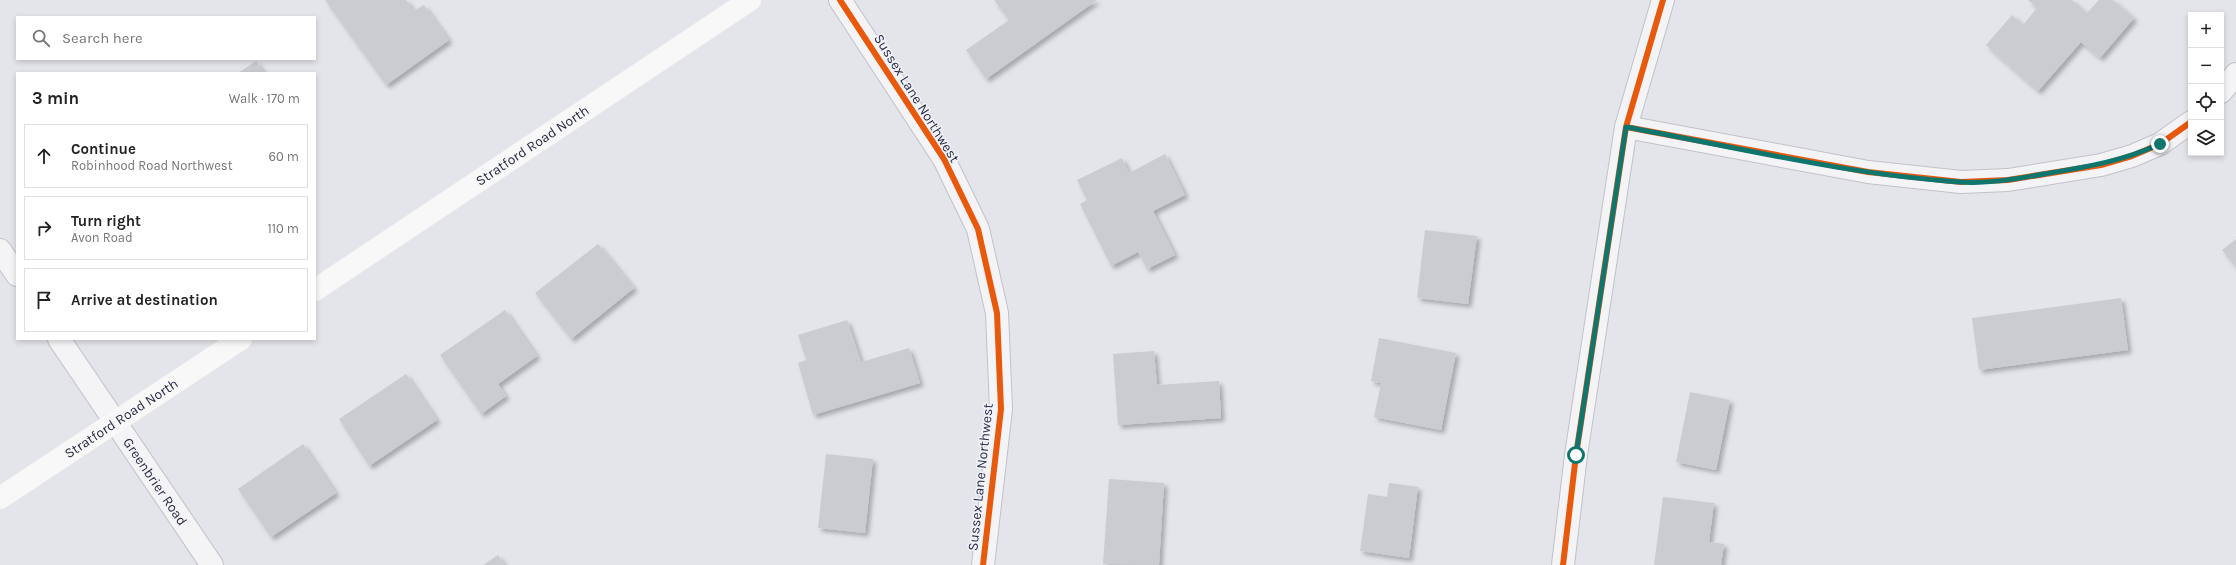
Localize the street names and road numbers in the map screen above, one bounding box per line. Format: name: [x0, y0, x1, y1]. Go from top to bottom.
street label: Sussex Lane Northwest: [870, 31, 963, 166]
street label: Stratford Road North: [473, 102, 592, 189]
street label: Stratford Road North: [61, 375, 181, 462]
street label: Sussex Lane Northwest: [964, 402, 997, 552]
street label: Greenbrier Road: [119, 435, 191, 529]

